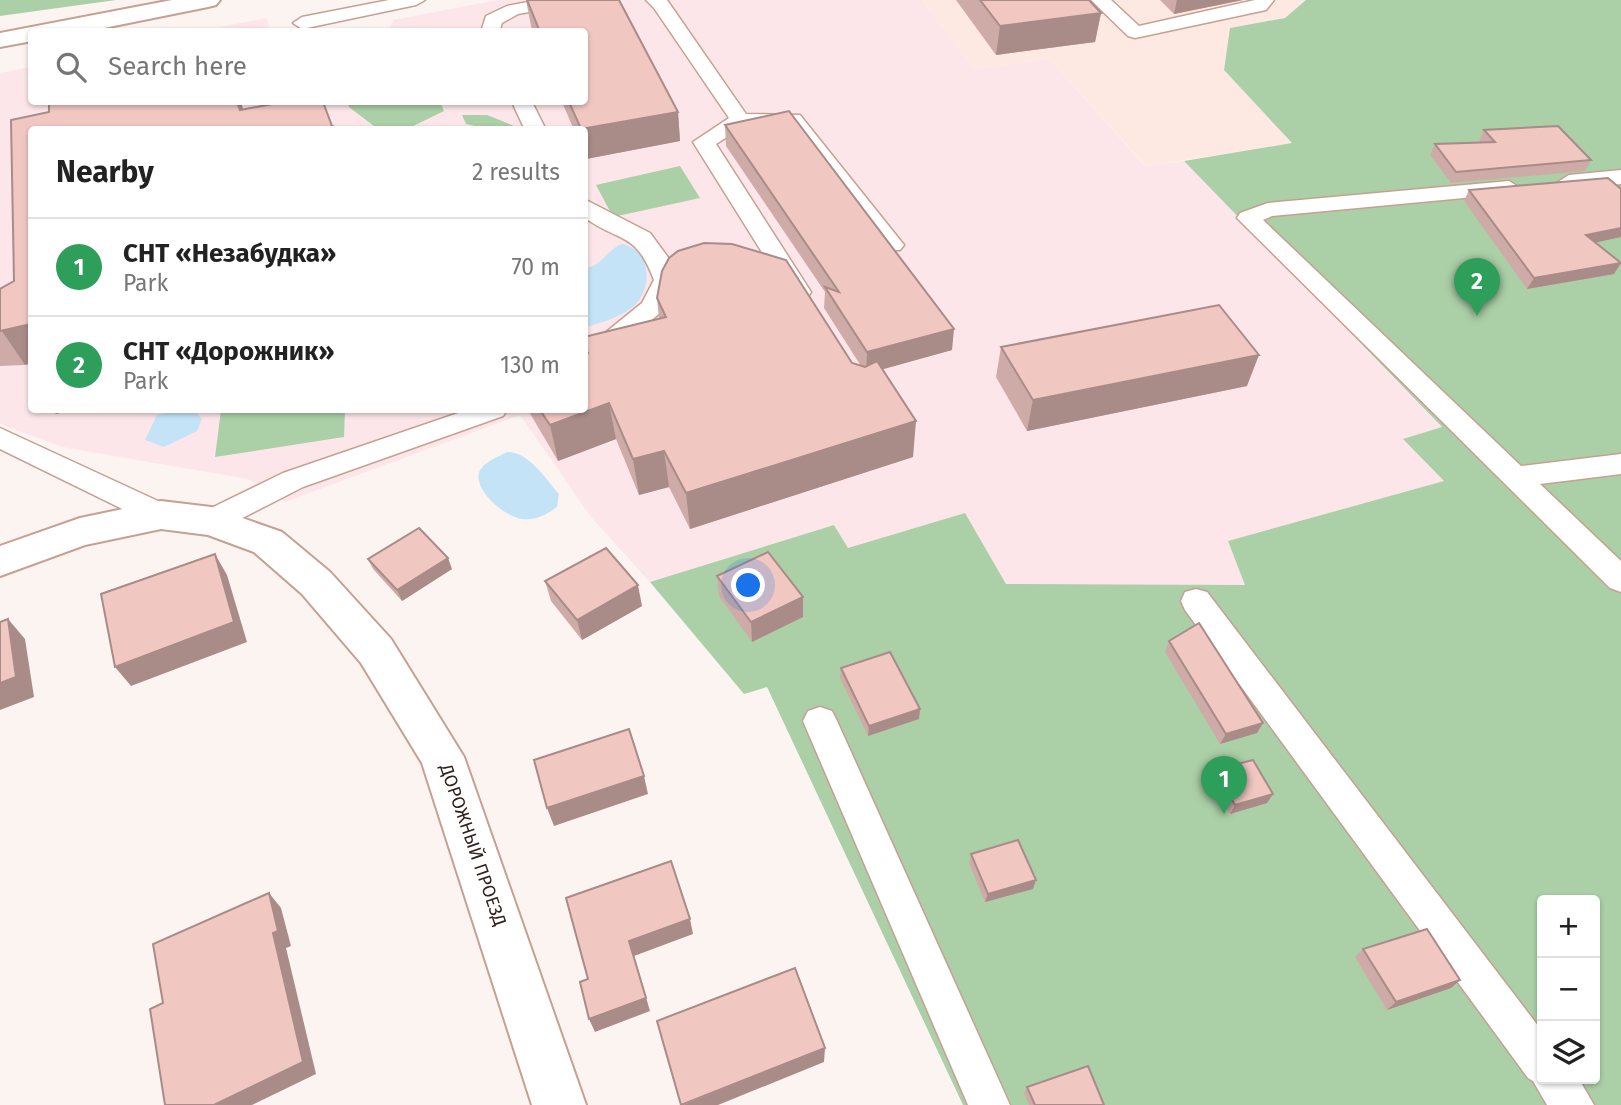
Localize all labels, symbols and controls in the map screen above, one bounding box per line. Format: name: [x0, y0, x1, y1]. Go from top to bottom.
search box: [28, 28, 588, 105]
icon: search: [52, 48, 90, 86]
text: Search here: [108, 51, 247, 82]
text: Nearby: [56, 154, 154, 190]
text: 2 results: [472, 158, 560, 186]
text: СНТ «Незабудка»: [123, 238, 336, 269]
text: 1: [74, 253, 84, 281]
text: 70 m: [511, 253, 560, 281]
pin: 2: [1454, 258, 1500, 316]
text: Park: [123, 269, 168, 297]
text: СНТ «Дорожник»: [123, 336, 335, 367]
text: 2: [73, 351, 85, 379]
text: 130 m: [500, 351, 560, 379]
text: Park: [123, 367, 168, 395]
your location: [731, 568, 765, 602]
pin: 1: [1201, 756, 1247, 814]
street label: ДОРОЖНЫЙ ПРОЕЗД: [435, 760, 511, 929]
map controls: [1537, 895, 1600, 1084]
button: +: [1537, 895, 1600, 958]
button: −: [1537, 958, 1600, 1021]
button: layers: [1537, 1021, 1600, 1084]

